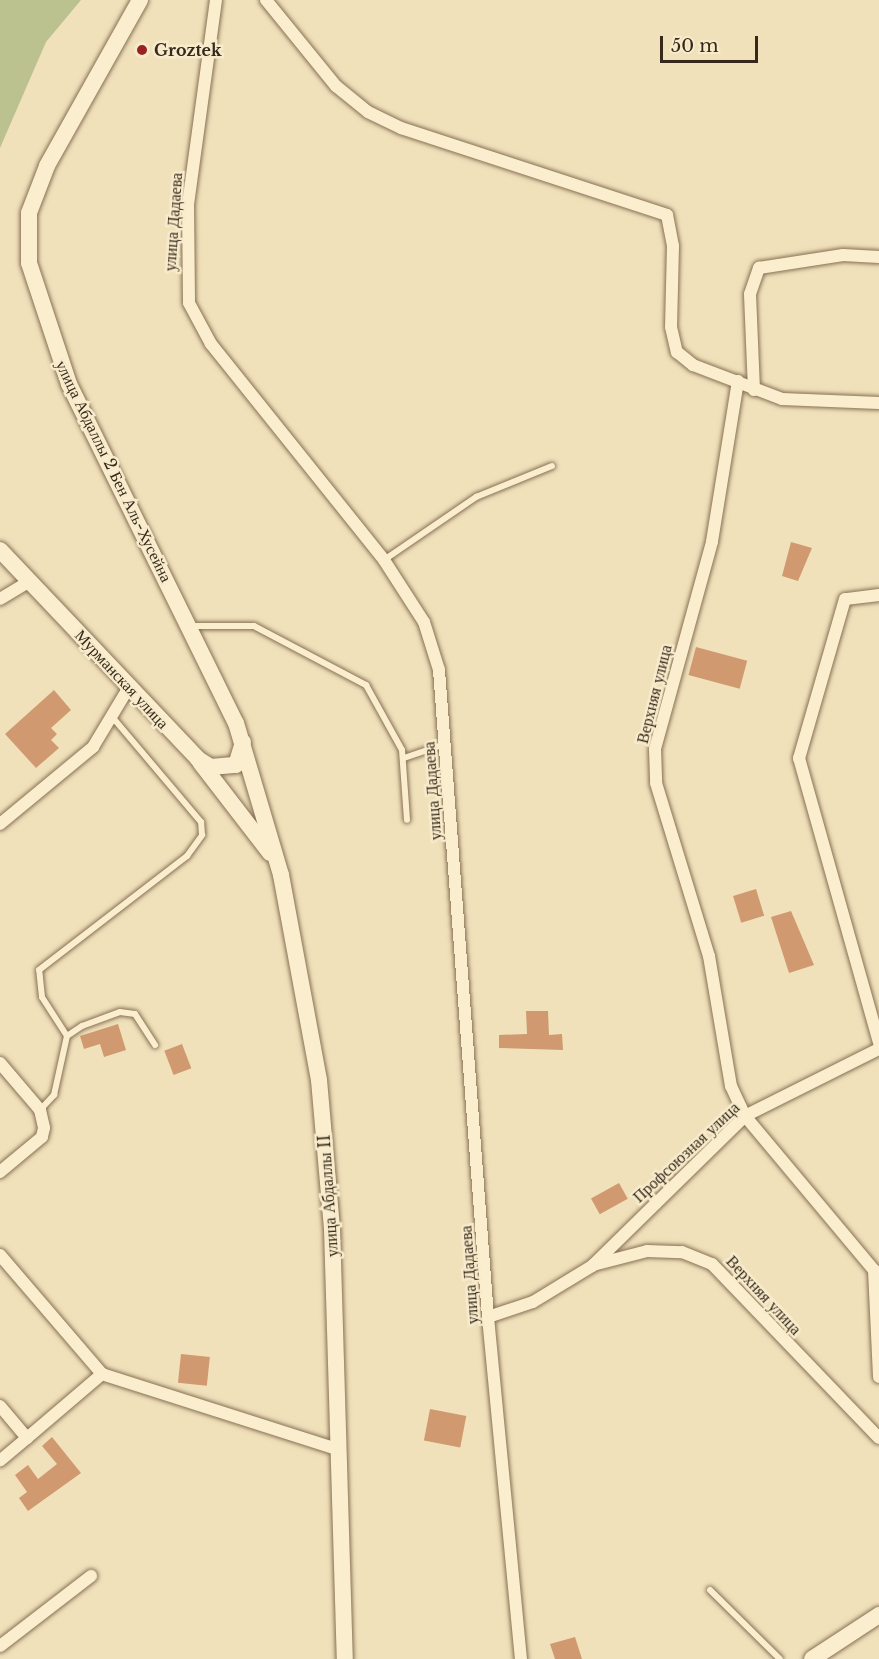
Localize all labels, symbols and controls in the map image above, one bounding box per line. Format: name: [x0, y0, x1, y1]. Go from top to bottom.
scale bar: [663, 24, 760, 62]
text: 50 m: [671, 35, 719, 57]
place label: Groztek: [154, 40, 222, 60]
marker: Groztek: [135, 43, 149, 57]
street label: улица Дадаева: [160, 172, 186, 272]
street label: улица Абдаллы 2 Бен Аль-Хусейна: [52, 357, 176, 585]
street label: Мурманская улица: [71, 625, 173, 733]
street label: Верхняя улица: [632, 643, 676, 745]
street label: улица Дадаева: [419, 741, 445, 841]
street label: Профсоюзная улица: [629, 1098, 743, 1206]
street label: улица Абдаллы II: [314, 1134, 342, 1258]
street label: улица Дадаева: [456, 1225, 482, 1325]
street label: Верхняя улица: [722, 1251, 806, 1339]

